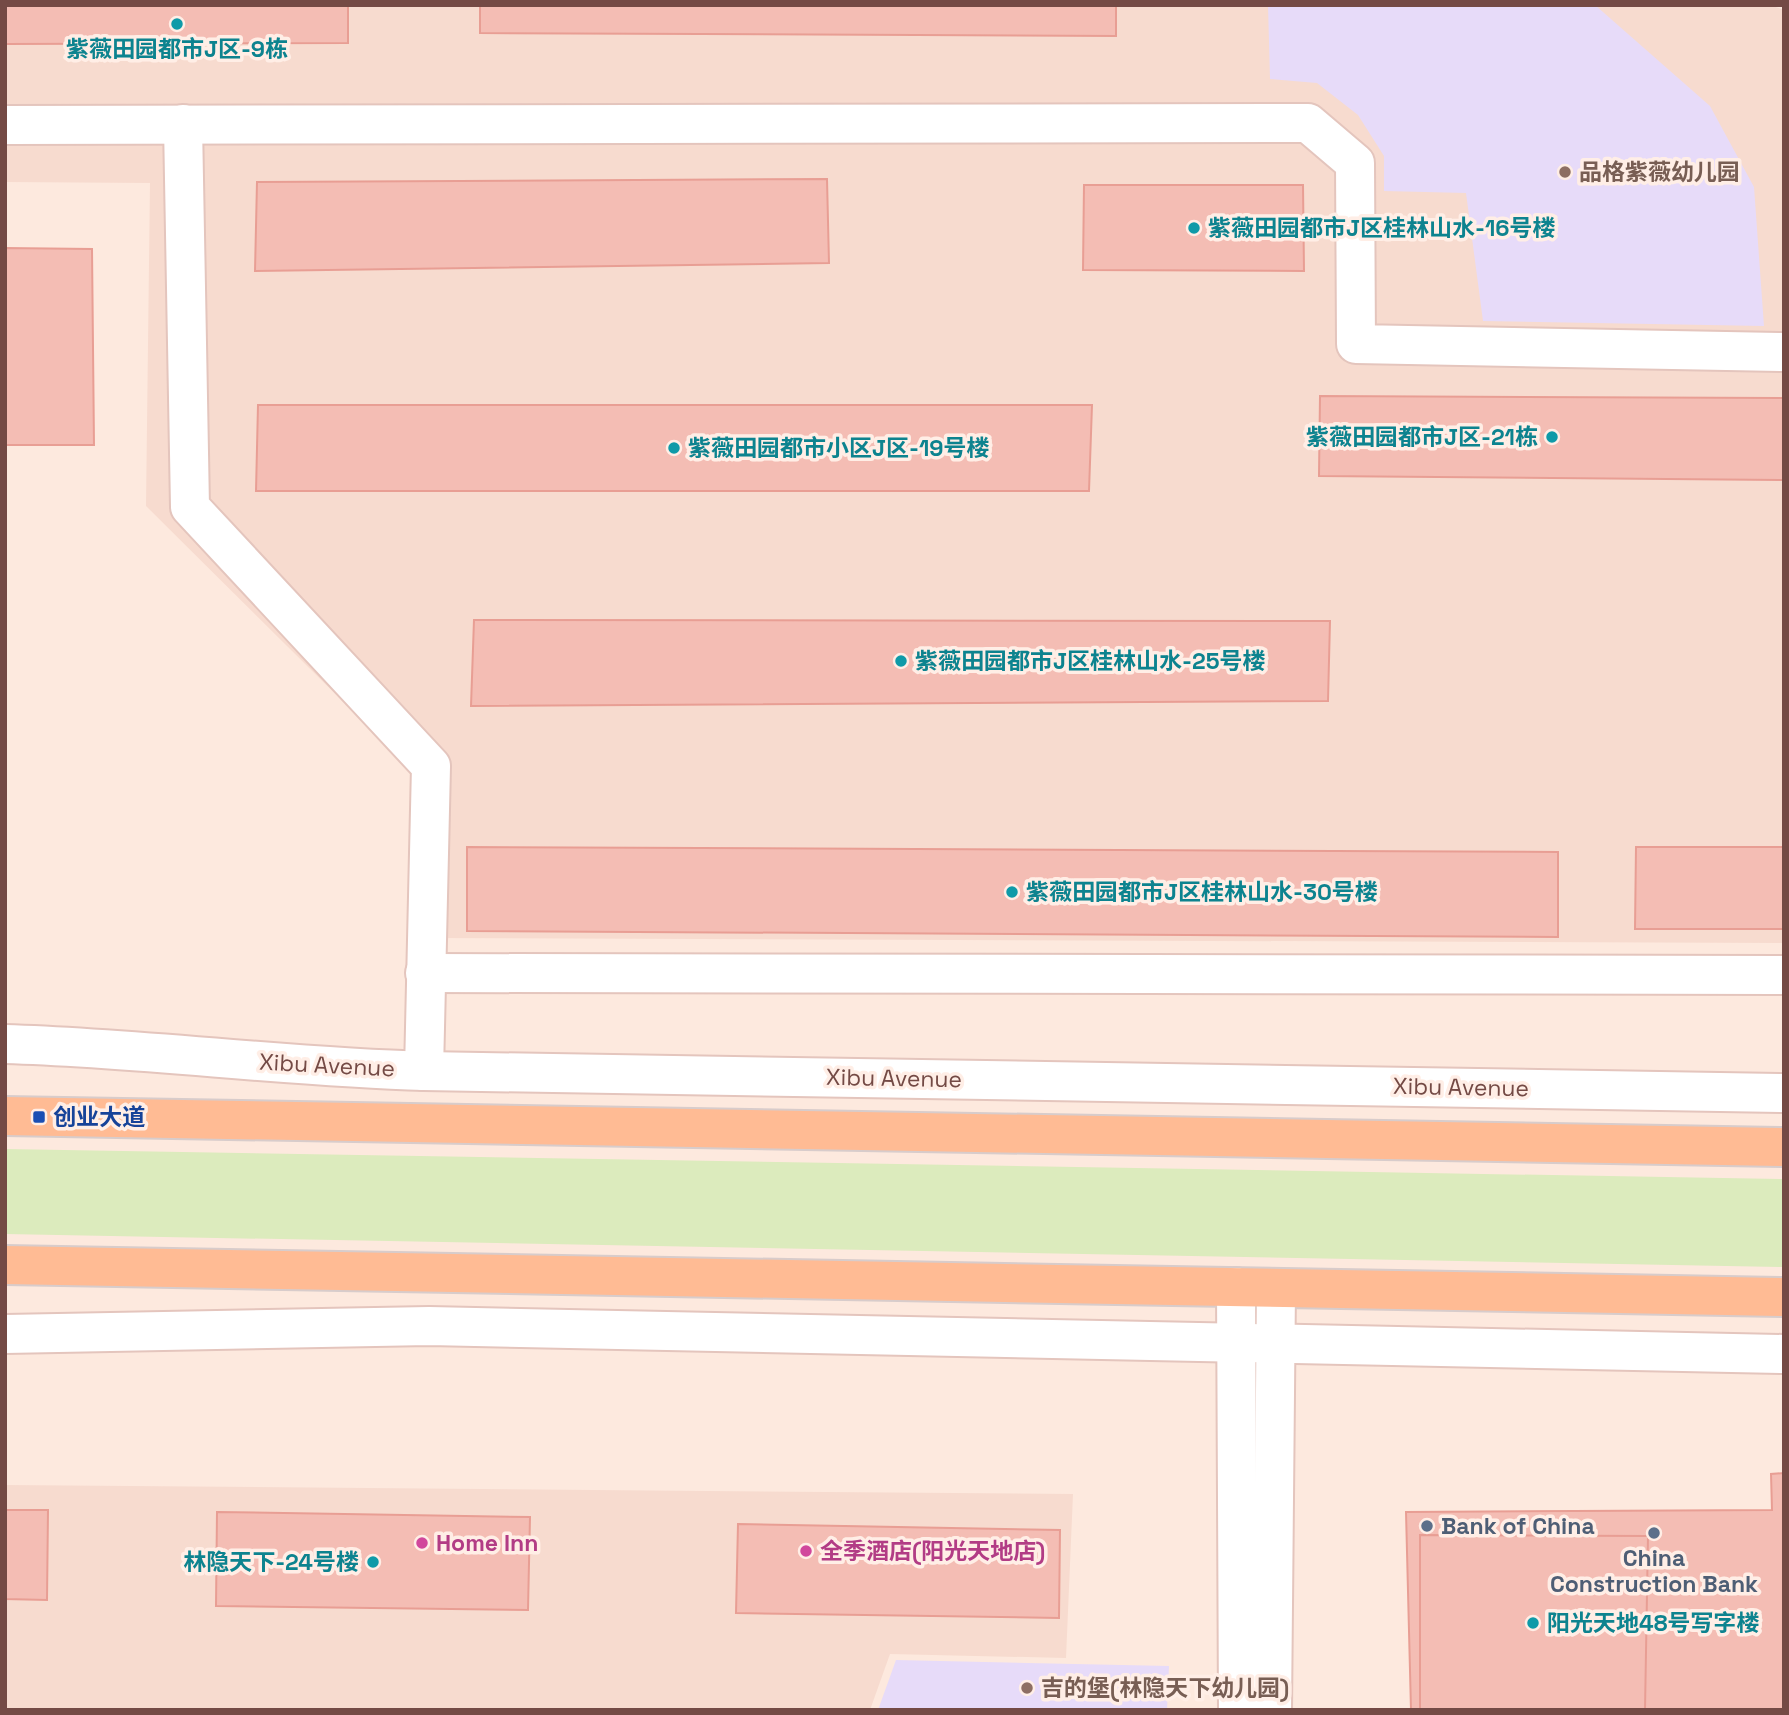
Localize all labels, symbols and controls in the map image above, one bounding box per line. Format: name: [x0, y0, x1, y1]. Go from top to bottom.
marker: 紫薇田园都市J区-9栋: [169, 16, 185, 32]
place label: 紫薇田园都市J区-9栋: [66, 34, 288, 64]
place label: 品格紫薇幼儿园: [1579, 157, 1740, 187]
marker: 品格紫薇幼儿园: [1557, 164, 1573, 180]
place label: 紫薇田园都市J区桂林山水-16号楼: [1208, 213, 1556, 243]
marker: 紫薇田园都市J区桂林山水-16号楼: [1186, 220, 1202, 236]
place label: 紫薇田园都市J区-21栋: [1306, 422, 1538, 452]
marker: 紫薇田园都市J区-21栋: [1544, 429, 1560, 445]
place label: 紫薇田园都市小区J区-19号楼: [688, 433, 990, 463]
marker: 紫薇田园都市小区J区-19号楼: [666, 440, 682, 456]
place label: 紫薇田园都市J区桂林山水-25号楼: [915, 646, 1265, 676]
marker: 紫薇田园都市J区桂林山水-25号楼: [893, 653, 909, 669]
place label: 紫薇田园都市J区桂林山水-30号楼: [1026, 877, 1378, 907]
marker: 紫薇田园都市J区桂林山水-30号楼: [1004, 884, 1020, 900]
street label: Xibu Avenue: [258, 1046, 396, 1084]
street label: Xibu Avenue: [826, 1062, 962, 1094]
street label: Xibu Avenue: [1393, 1071, 1529, 1103]
place label: 创业大道: [53, 1102, 145, 1132]
marker: 创业大道: [31, 1109, 47, 1125]
place label: Bank of China: [1441, 1511, 1595, 1541]
marker: Bank of China: [1419, 1518, 1435, 1534]
marker: China Construction Bank: [1646, 1525, 1662, 1541]
place label: Home Inn: [436, 1528, 538, 1558]
marker: Home Inn: [414, 1535, 430, 1551]
place label: 全季酒店(阳光天地店): [820, 1536, 1045, 1566]
marker: 全季酒店(阳光天地店): [798, 1543, 814, 1559]
place label: China Construction Bank: [1550, 1543, 1758, 1599]
place label: 林隐天下-24号楼: [183, 1547, 359, 1577]
marker: 林隐天下-24号楼: [365, 1554, 381, 1570]
place label: 阳光天地48号写字楼: [1547, 1608, 1759, 1638]
marker: 阳光天地48号写字楼: [1525, 1615, 1541, 1631]
place label: 吉的堡(林隐天下幼儿园): [1041, 1673, 1289, 1703]
marker: 吉的堡(林隐天下幼儿园): [1019, 1680, 1035, 1696]

